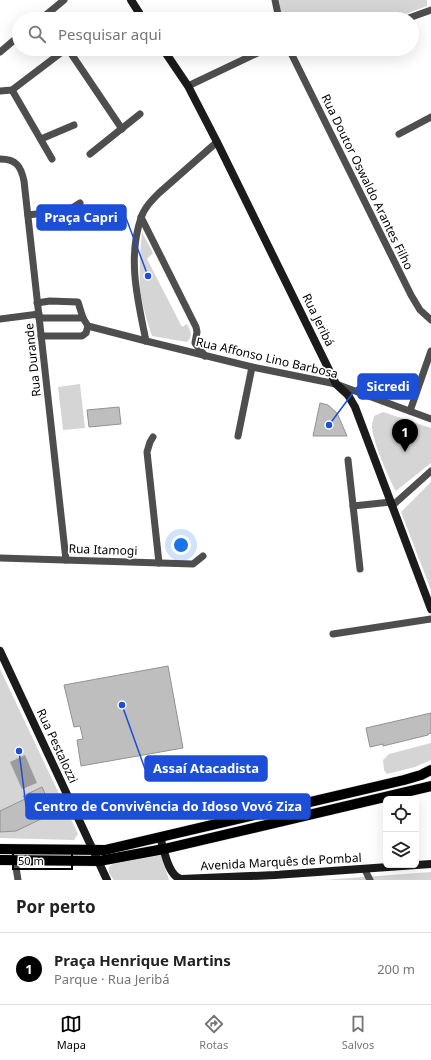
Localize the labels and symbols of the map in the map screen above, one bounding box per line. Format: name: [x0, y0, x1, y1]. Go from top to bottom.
street label: Rua Doutor Oswaldo Arantes Filho: [317, 91, 418, 273]
callout: Praça Capri: [37, 205, 126, 230]
text: Praça Capri: [44, 208, 118, 226]
street label: Rua Jeribá: [298, 290, 339, 349]
street label: Rua Durande: [20, 322, 45, 398]
street label: Rua Affonso Lino Barbosa: [194, 333, 340, 382]
callout: Sicredi: [358, 374, 418, 399]
text: Sicredi: [366, 377, 410, 395]
pin: 1: [392, 419, 418, 452]
your location: [171, 535, 191, 555]
street label: Rua Itamogi: [68, 540, 138, 559]
street label: Rua Pestalozzi: [33, 706, 82, 786]
callout: Assaí Atacadista: [145, 756, 267, 781]
text: Assaí Atacadista: [153, 759, 259, 777]
callout: Centro de Convivência do Idoso Vovó Ziza: [26, 794, 310, 819]
text: Centro de Convivência do Idoso Vovó Ziza: [34, 797, 302, 815]
street label: Avenida Marquês de Pombal: [200, 849, 362, 874]
scale bar: [12, 852, 73, 871]

